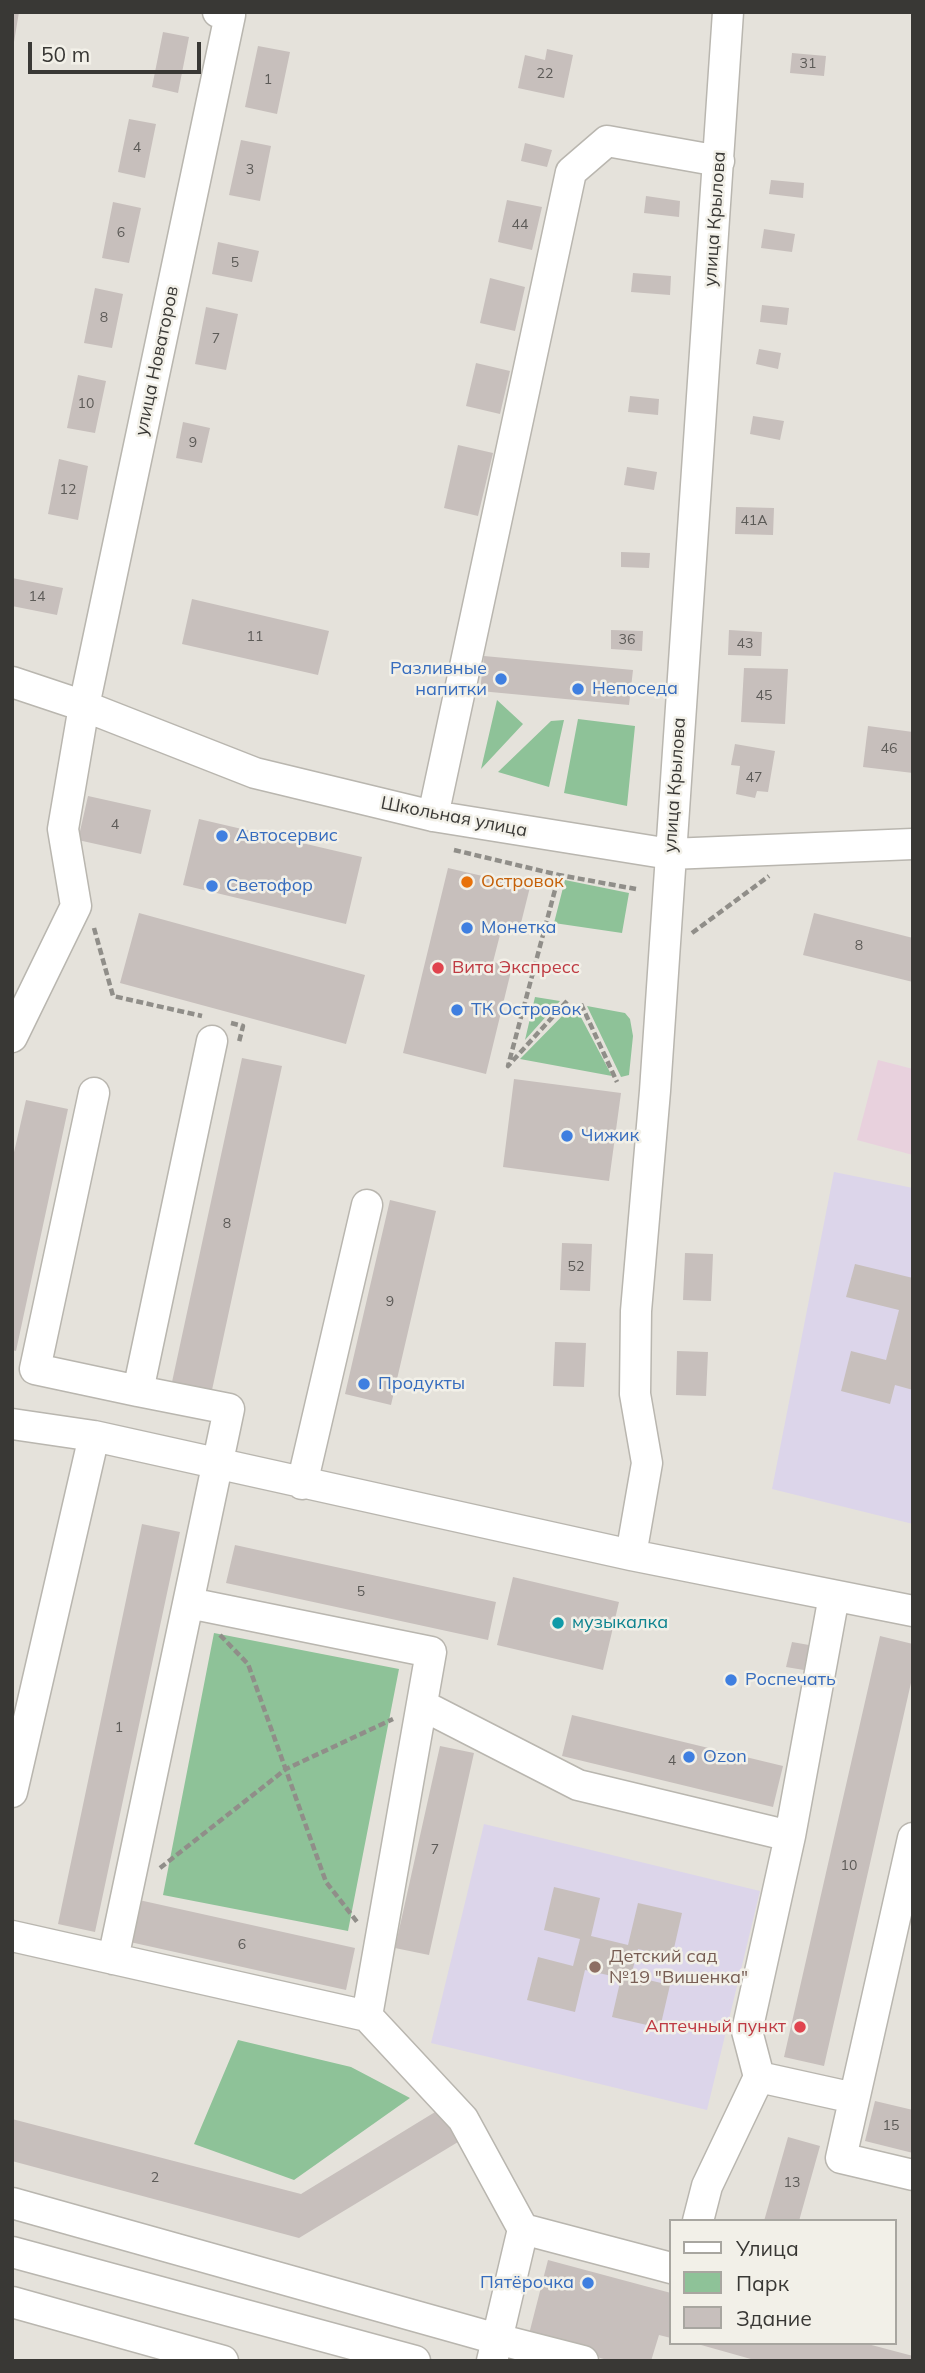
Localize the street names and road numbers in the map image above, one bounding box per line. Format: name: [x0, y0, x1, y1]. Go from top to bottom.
street label: улица Крылова: [700, 151, 730, 287]
street label: улица Новаторов: [131, 284, 183, 438]
street label: улица Крылова: [660, 717, 690, 853]
street label: Школьная улица: [379, 792, 529, 842]

